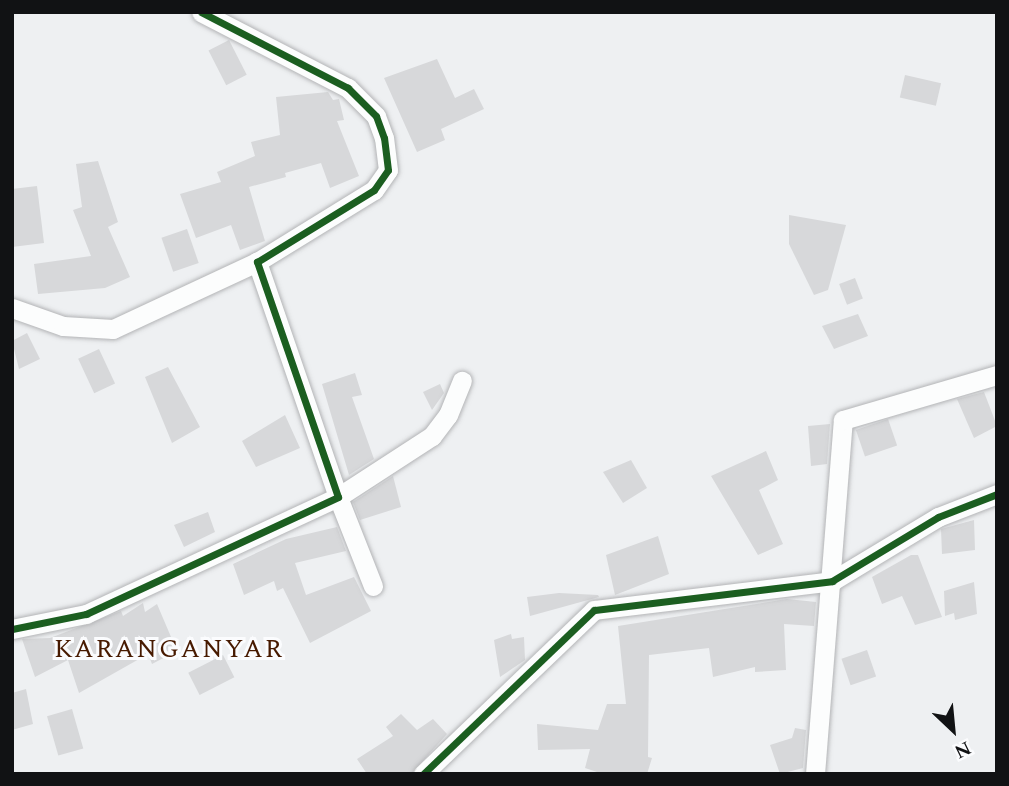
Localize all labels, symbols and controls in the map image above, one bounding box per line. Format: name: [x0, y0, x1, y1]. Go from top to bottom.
district label: KARANGANYAR: [55, 634, 283, 666]
north arrow: [918, 695, 988, 765]
text: N: [949, 733, 976, 766]

